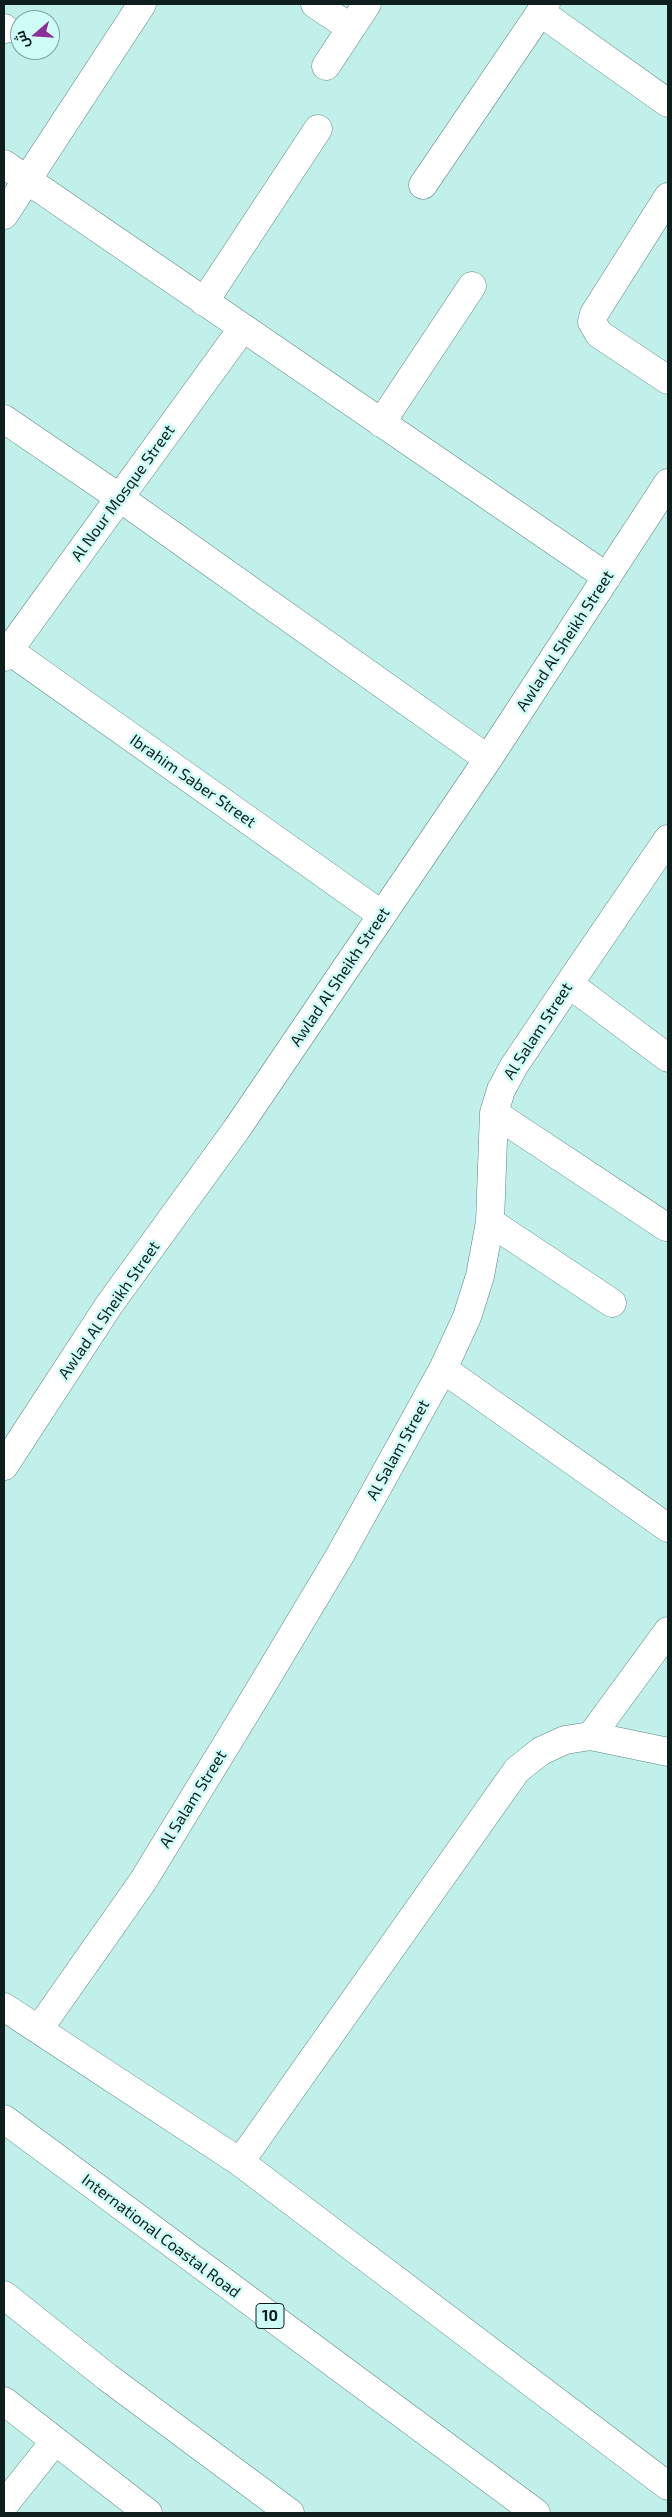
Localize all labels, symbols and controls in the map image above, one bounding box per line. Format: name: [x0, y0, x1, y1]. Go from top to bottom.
north arrow: [10, 10, 60, 60]
text: ش: [10, 28, 32, 51]
street label: Al Nour Mosque Street: [67, 421, 179, 565]
street label: Awlad Al Sheikh Street: [512, 567, 618, 715]
street label: Ibrahim Saber Street: [126, 730, 260, 832]
street label: Awlad Al Sheikh Street: [286, 904, 394, 1050]
street label: Al Salam Street: [500, 979, 576, 1083]
street label: Awlad Al Sheikh Street: [54, 1237, 164, 1383]
street label: Al Salam Street: [363, 1397, 433, 1503]
street label: Al Salam Street: [155, 1747, 231, 1851]
street label: International Coastal Road: [78, 2170, 244, 2302]
road number: 10: [256, 2304, 284, 2328]

